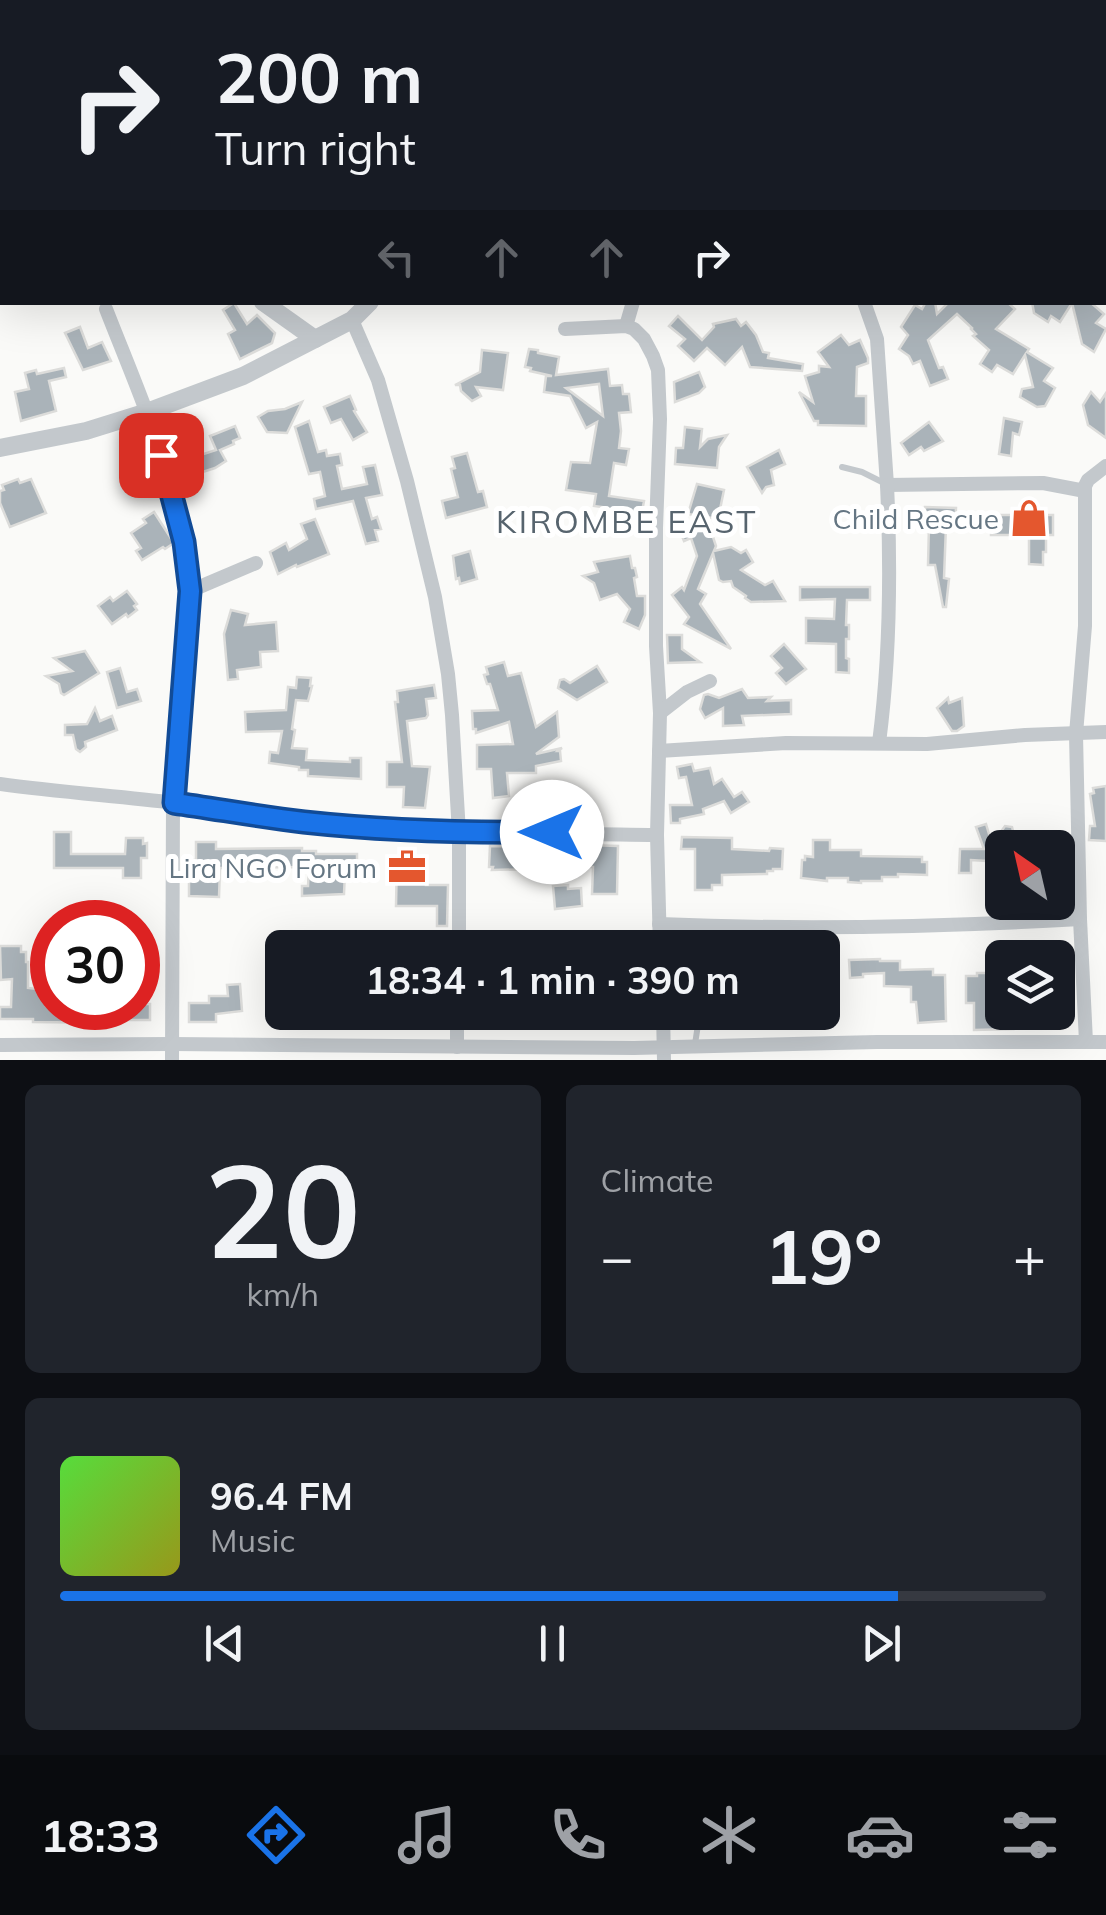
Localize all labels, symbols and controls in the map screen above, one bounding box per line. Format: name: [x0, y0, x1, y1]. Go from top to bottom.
text: 200 m: [215, 33, 423, 121]
icon: right: [50, 40, 180, 170]
text: Turn right: [215, 120, 416, 176]
icon: left: [369, 230, 424, 285]
icon: ahead: [474, 230, 529, 285]
icon: ahead: [579, 230, 634, 285]
icon: right: [684, 230, 739, 285]
pin: [119, 413, 204, 498]
icon: arrive: [134, 428, 189, 483]
shop icon: Child Rescue: [1008, 497, 1050, 539]
district label: KIROMBE EAST: [496, 501, 758, 541]
place label: Child Rescue: [833, 501, 999, 536]
position arrow: [500, 780, 604, 884]
north arrow: [985, 830, 1075, 920]
map controls: [985, 830, 1075, 1030]
office icon: Lira NGO Forum: [386, 846, 428, 888]
place label: Lira NGO Forum: [169, 850, 377, 885]
speed limit sign: 30: [30, 900, 160, 1030]
button: layers: [985, 940, 1075, 1030]
text: 18:34 · 1 min · 390 m: [365, 956, 740, 1004]
text: 20: [205, 1127, 361, 1291]
text: Climate: [601, 1160, 713, 1200]
text: 19°: [764, 1209, 882, 1303]
text: −: [601, 1222, 634, 1291]
text: +: [1013, 1222, 1046, 1291]
text: km/h: [247, 1274, 319, 1314]
text: 96.4 FM: [210, 1472, 353, 1520]
text: Music: [210, 1520, 295, 1560]
icon: previous: [197, 1616, 252, 1671]
icon: pause: [525, 1616, 580, 1671]
icon: next: [854, 1616, 909, 1671]
icon: directions: [241, 1800, 311, 1870]
icon: music: [392, 1800, 462, 1870]
icon: phone: [543, 1800, 613, 1870]
icon: climate: [694, 1800, 764, 1870]
icon: car: [845, 1800, 915, 1870]
icon: filters: [995, 1800, 1065, 1870]
text: 18:33: [40, 1807, 160, 1863]

